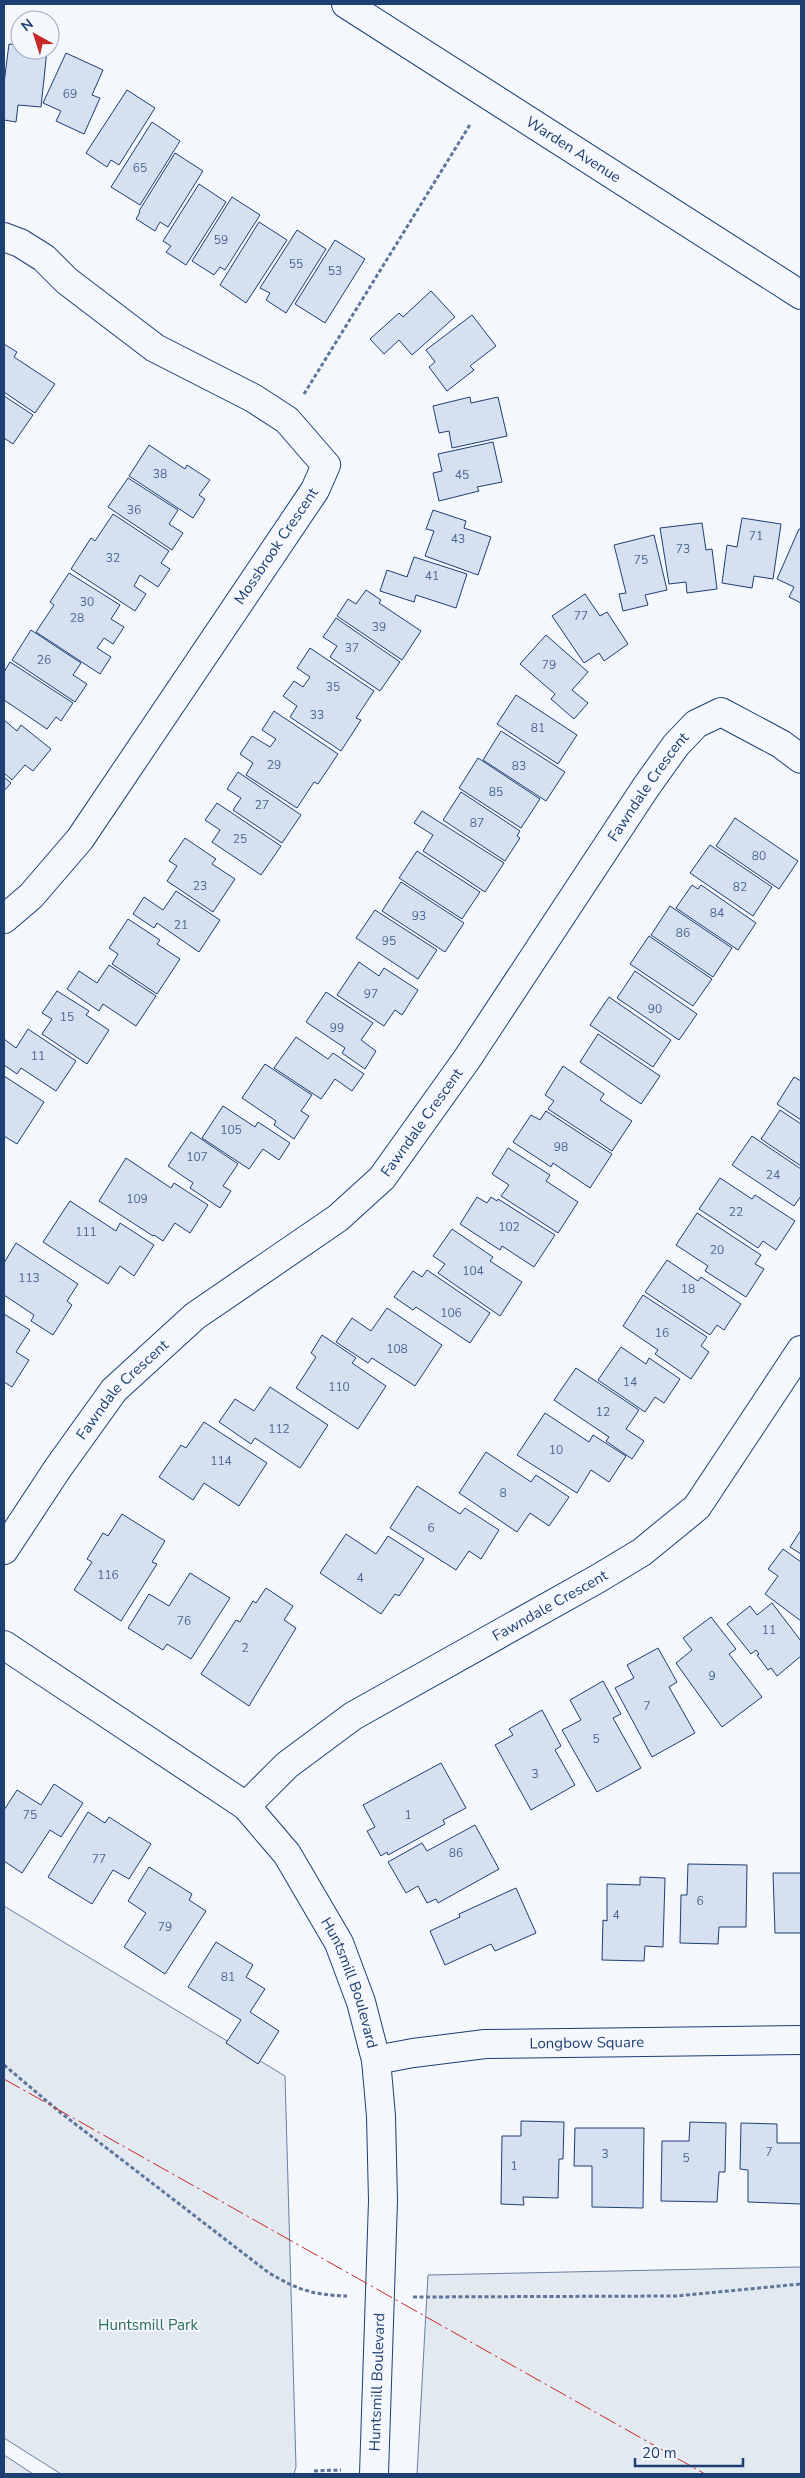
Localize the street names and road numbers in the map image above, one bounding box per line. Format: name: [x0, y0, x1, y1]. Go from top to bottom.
street label: Warden Avenue: [522, 112, 625, 187]
street label: Mossbrook Crescent: [229, 483, 323, 608]
street label: Fawndale Crescent: [603, 727, 694, 845]
street label: Fawndale Crescent: [376, 1064, 468, 1181]
street label: Fawndale Crescent: [72, 1335, 173, 1444]
street label: Fawndale Crescent: [489, 1565, 612, 1646]
street label: Huntsmill Boulevard: [316, 1914, 383, 2050]
street label: Longbow Square: [529, 2032, 644, 2053]
street label: Huntsmill Boulevard: [365, 2312, 389, 2452]

